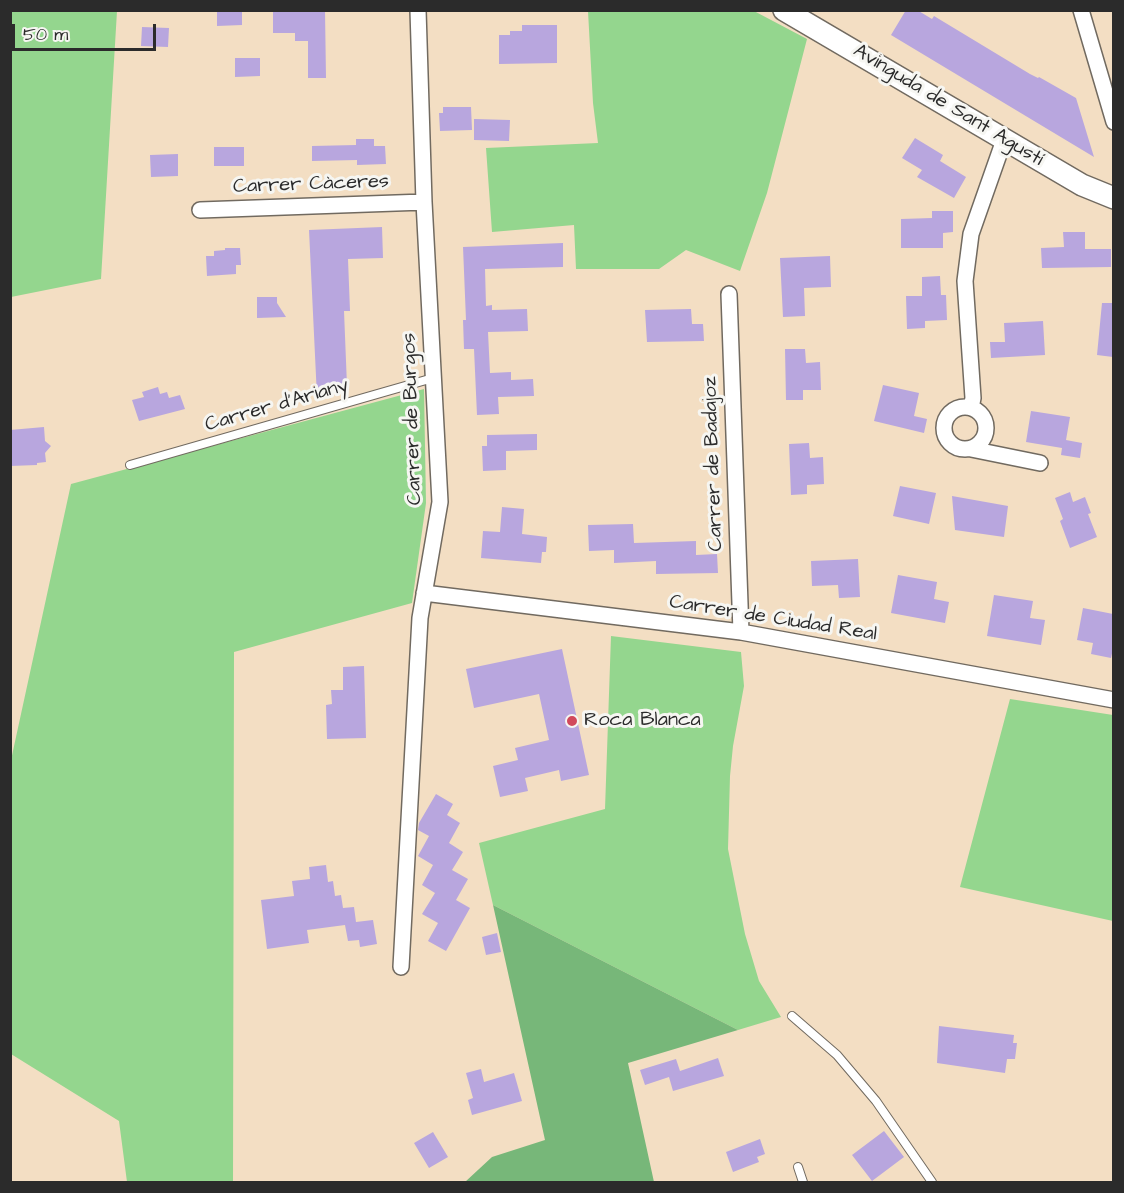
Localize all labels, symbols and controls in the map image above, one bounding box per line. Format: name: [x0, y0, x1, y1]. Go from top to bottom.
scale bar: [15, 12, 159, 50]
text: 50 m: [23, 22, 68, 47]
street label: Avinguda de Sant Agustí: [848, 40, 1048, 172]
street label: Carrer Càceres: [233, 170, 389, 200]
street label: Carrer de Burgos: [398, 332, 428, 506]
street label: Carrer d'Ariany: [203, 374, 351, 438]
street label: Carrer de Badajoz: [699, 376, 729, 552]
street label: Carrer de Ciudad Real: [668, 591, 878, 647]
place label: Roca Blanca: [584, 709, 701, 733]
marker: Roca Blanca: [565, 714, 579, 728]

